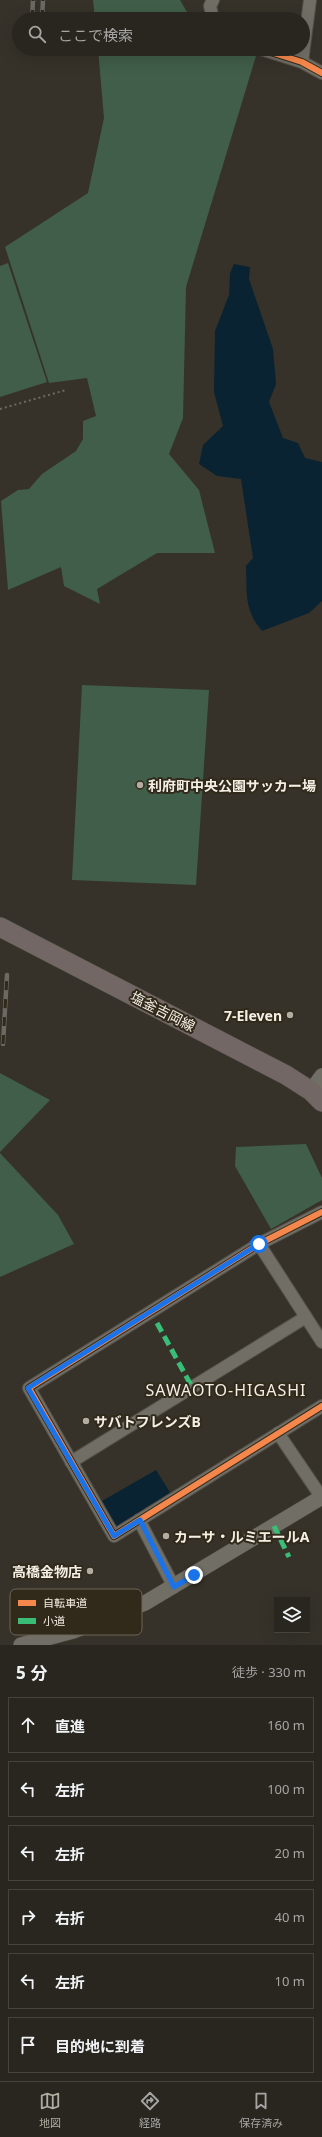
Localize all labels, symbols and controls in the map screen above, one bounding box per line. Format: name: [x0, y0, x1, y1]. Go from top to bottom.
search box: [12, 12, 310, 56]
icon: search: [26, 23, 48, 45]
text: ここで検索: [58, 25, 133, 45]
place label: 利府町中央公園サッカー場: [148, 776, 316, 795]
marker: 利府町中央公園サッカー場: [135, 780, 145, 790]
street label: 塩釜吉岡線: [128, 987, 198, 1035]
place label: 7-Eleven: [224, 1006, 282, 1025]
marker: 7-Eleven: [285, 1010, 295, 1020]
route start: [250, 1235, 268, 1253]
district label: SAWAOTO-HIGASHI: [146, 1379, 306, 1401]
place label: サバトフレンズB: [94, 1412, 201, 1431]
marker: サバトフレンズB: [81, 1416, 91, 1426]
place label: カーサ・ルミエールA: [174, 1527, 310, 1546]
marker: カーサ・ルミエールA: [161, 1531, 171, 1541]
place label: 高橋金物店: [12, 1562, 82, 1581]
marker: 高橋金物店: [85, 1566, 95, 1576]
route end: [185, 1566, 203, 1584]
legend: [10, 1589, 142, 1635]
text: 自転車道: [43, 1595, 87, 1610]
map controls: [274, 1597, 310, 1633]
button: layers: [274, 1597, 310, 1633]
text: 小道: [43, 1613, 65, 1628]
text: 5 分: [16, 1661, 47, 1684]
text: 徒歩 · 330 m: [232, 1663, 306, 1681]
icon: ahead: [17, 1714, 39, 1736]
text: 直進: [55, 1716, 85, 1736]
text: 160 m: [267, 1716, 305, 1734]
icon: left: [17, 1778, 39, 1800]
text: 左折: [55, 1780, 85, 1800]
text: 100 m: [267, 1780, 305, 1798]
icon: left: [17, 1842, 39, 1864]
text: 左折: [55, 1844, 85, 1864]
text: 20 m: [275, 1844, 305, 1862]
icon: right: [17, 1906, 39, 1928]
text: 右折: [55, 1908, 85, 1928]
text: 40 m: [275, 1908, 305, 1926]
icon: left: [17, 1970, 39, 1992]
text: 左折: [55, 1972, 85, 1992]
text: 10 m: [275, 1972, 305, 1990]
icon: arrive: [17, 2034, 39, 2056]
text: 目的地に到着: [55, 2036, 145, 2056]
tab: 地図: [39, 2090, 61, 2130]
tab: 経路: [139, 2090, 161, 2130]
tab: 保存済み: [239, 2090, 283, 2130]

